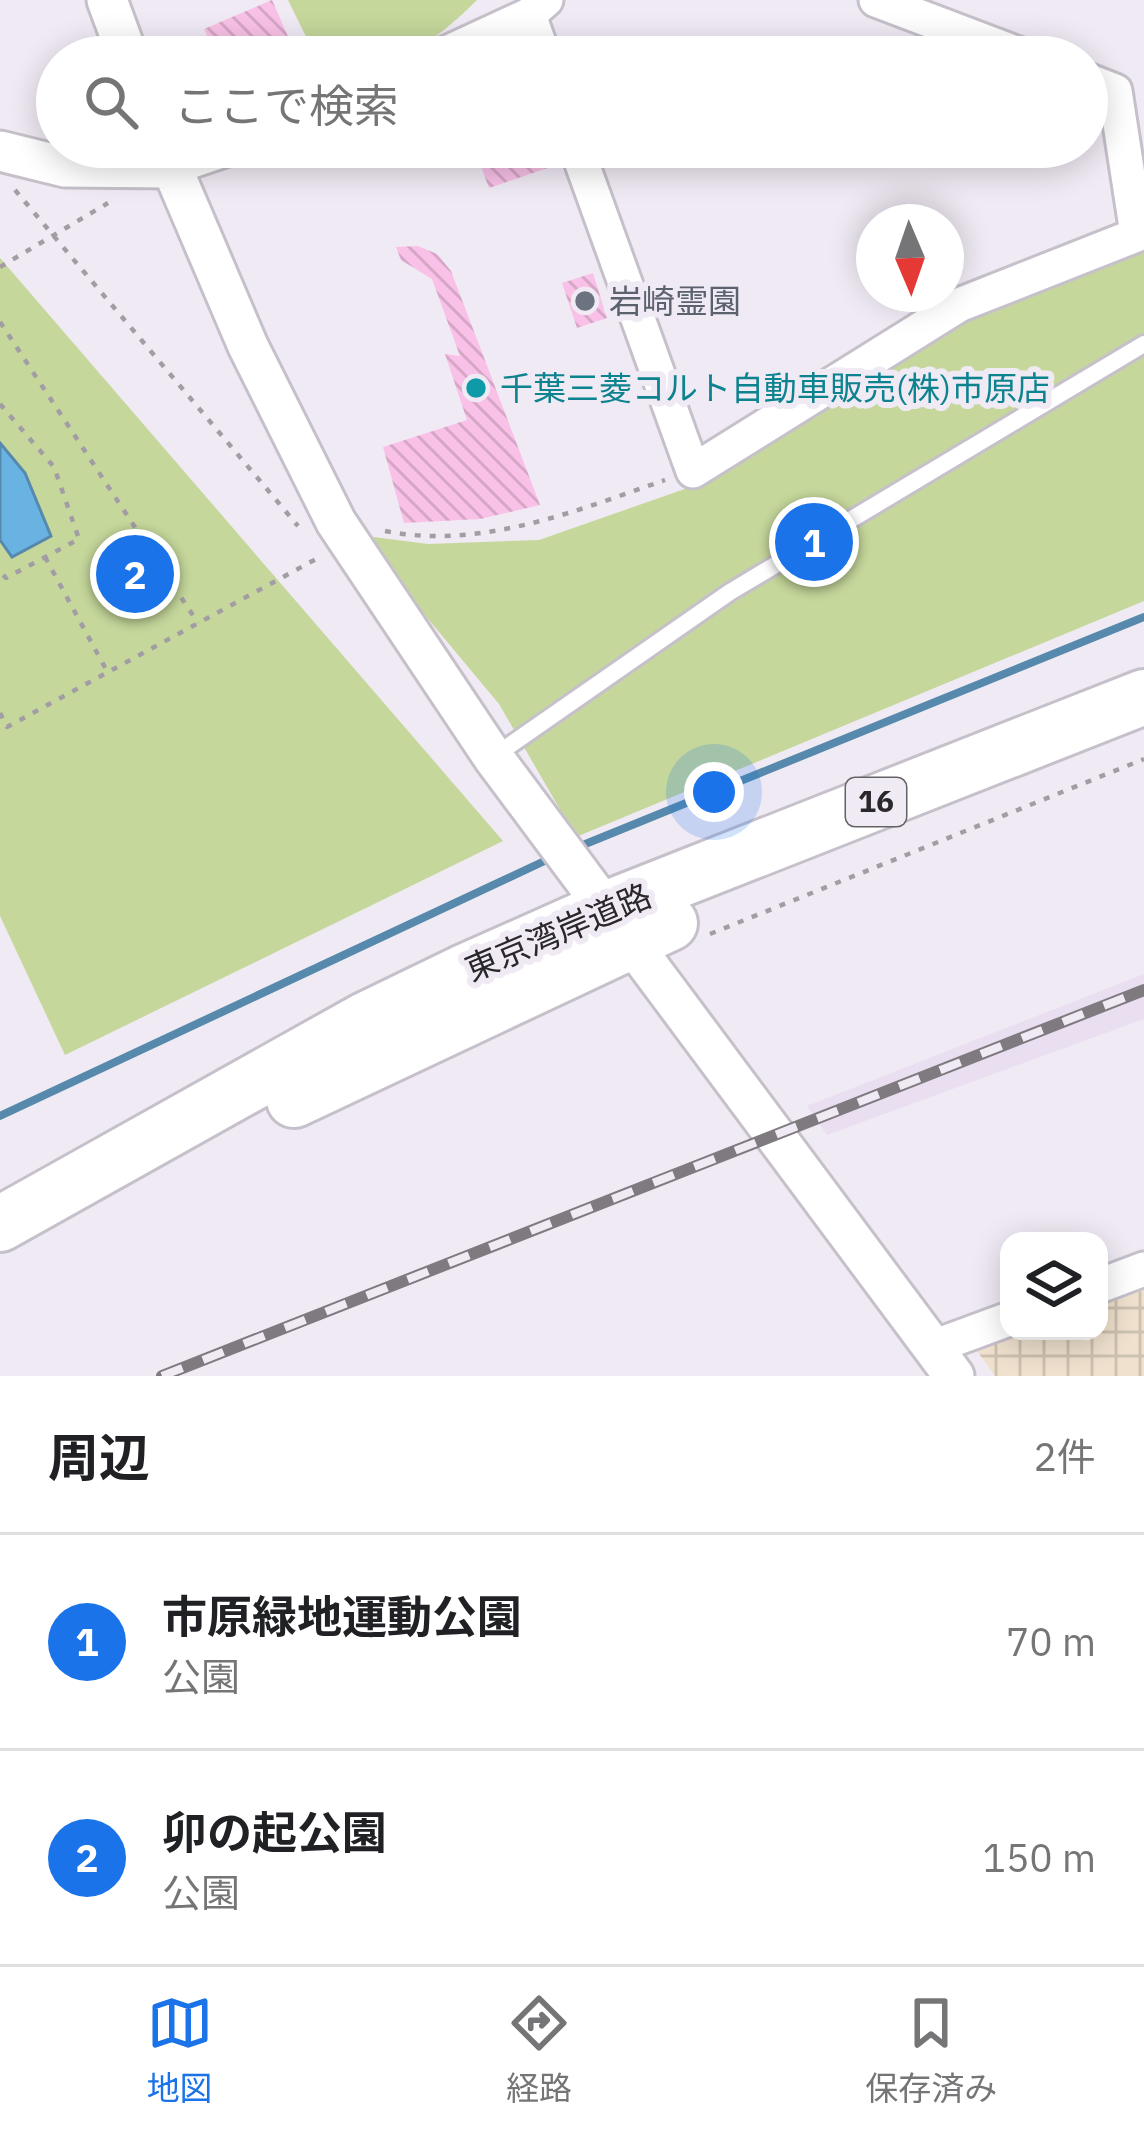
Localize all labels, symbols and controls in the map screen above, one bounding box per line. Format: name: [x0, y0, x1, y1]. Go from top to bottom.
search box: [36, 36, 1108, 168]
icon: search: [78, 69, 144, 135]
text: ここで検索: [174, 76, 399, 134]
north arrow: [856, 204, 964, 312]
place label: 岩崎霊園: [609, 279, 741, 322]
marker: 岩崎霊園: [572, 288, 598, 314]
place label: 千葉三菱コルト自動車販売(株)市原店: [500, 366, 1050, 409]
marker: 千葉三菱コルト自動車販売(株)市原店: [463, 375, 489, 401]
pin: 1: [775, 497, 853, 587]
pin: 2: [96, 529, 174, 619]
your location: [684, 762, 744, 822]
road number: 16: [846, 778, 906, 826]
street label: 東京湾岸道路: [458, 873, 657, 990]
map controls: [1000, 1232, 1108, 1340]
button: layers: [1000, 1232, 1108, 1340]
text: 周辺: [48, 1424, 150, 1490]
text: 2件: [1034, 1431, 1096, 1482]
text: 市原緑地運動公園: [162, 1587, 522, 1645]
text: 1: [75, 1616, 99, 1667]
text: 70 m: [1006, 1616, 1096, 1667]
text: 公園: [162, 1651, 240, 1702]
text: 卯の起公園: [162, 1803, 387, 1861]
text: 2: [75, 1832, 99, 1883]
text: 150 m: [983, 1832, 1096, 1883]
text: 公園: [162, 1867, 240, 1918]
tab: 地図: [147, 1990, 213, 2110]
tab: 経路: [506, 1990, 572, 2110]
tab: 保存済み: [865, 1990, 997, 2110]

